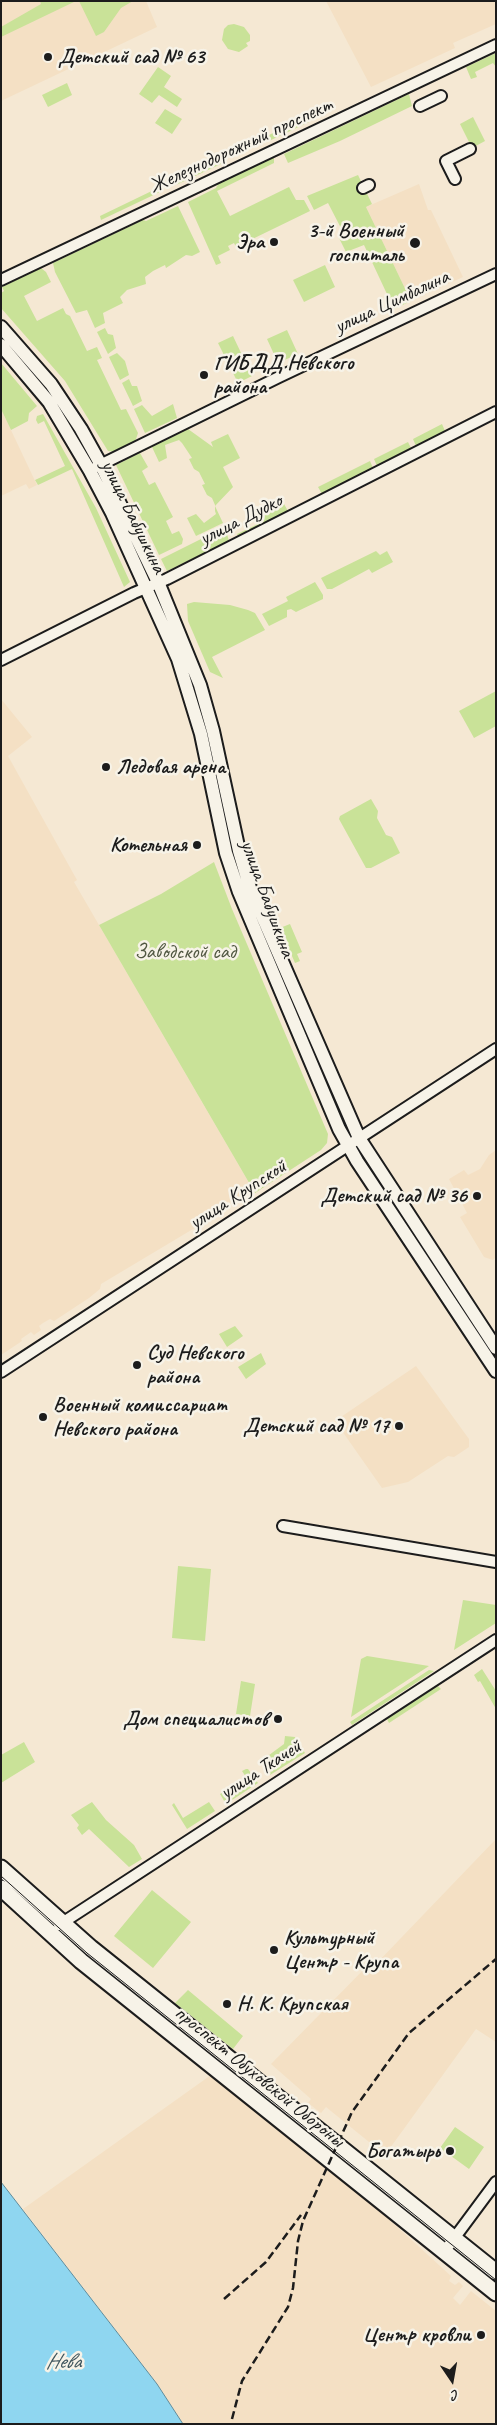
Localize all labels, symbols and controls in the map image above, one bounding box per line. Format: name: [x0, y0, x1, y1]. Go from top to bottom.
place label: Детский сад № 63: [58, 44, 204, 70]
marker: Детский сад № 63: [42, 51, 54, 63]
street label: Железнодорожный проспект: [145, 92, 337, 200]
place label: 3-й Военный госпиталь: [308, 218, 404, 268]
place label: Эра: [236, 229, 264, 255]
marker: Эра: [268, 236, 280, 248]
marker: 3-й Военный госпиталь: [408, 236, 422, 250]
street label: улица Цимбалина: [331, 264, 453, 340]
place label: ГИБДД Невского района: [214, 350, 354, 400]
marker: ГИБДД Невского района: [198, 369, 210, 381]
street label: улица Бабушкина: [95, 456, 171, 578]
street label: улица Дудко: [195, 488, 287, 552]
place label: Ледовая арена: [116, 754, 225, 780]
marker: Ледовая арена: [100, 761, 112, 773]
place label: Котельная: [110, 832, 187, 858]
street label: улица Бабушкина: [234, 837, 300, 961]
marker: Котельная: [191, 839, 203, 851]
park label: Заводской сад: [134, 939, 236, 965]
street label: улица Крупской: [185, 1154, 291, 1236]
place label: Детский сад № 36: [321, 1183, 467, 1209]
marker: Детский сад № 36: [471, 1190, 483, 1202]
place label: Суд Невского района: [147, 1340, 244, 1390]
marker: Суд Невского района: [131, 1359, 143, 1371]
place label: Военный комиссариат Невского района: [53, 1392, 227, 1442]
marker: Военный комиссариат Невского района: [37, 1411, 49, 1423]
place label: Детский сад № 17: [243, 1413, 389, 1439]
marker: Детский сад № 17: [393, 1420, 405, 1432]
place label: Дом специалистов: [123, 1706, 268, 1732]
marker: Дом специалистов: [272, 1713, 284, 1725]
street label: улица Ткачей: [215, 1734, 307, 1806]
place label: Культурный Центр - Крупа: [284, 1925, 398, 1975]
marker: Культурный Центр - Крупа: [268, 1944, 280, 1956]
place label: Н. К. Крупская: [237, 1991, 348, 2017]
marker: Н. К. Крупская: [221, 1998, 233, 2010]
street label: проспект Обуховской Обороны: [169, 2001, 349, 2153]
place label: Богатырь: [366, 2138, 440, 2164]
marker: Богатырь: [444, 2145, 456, 2157]
place label: Центр кровли: [363, 2322, 471, 2348]
marker: Центр кровли: [475, 2329, 487, 2341]
water label: Нева: [45, 2349, 81, 2375]
north arrow: [427, 2355, 477, 2405]
text: С: [450, 2386, 460, 2404]

